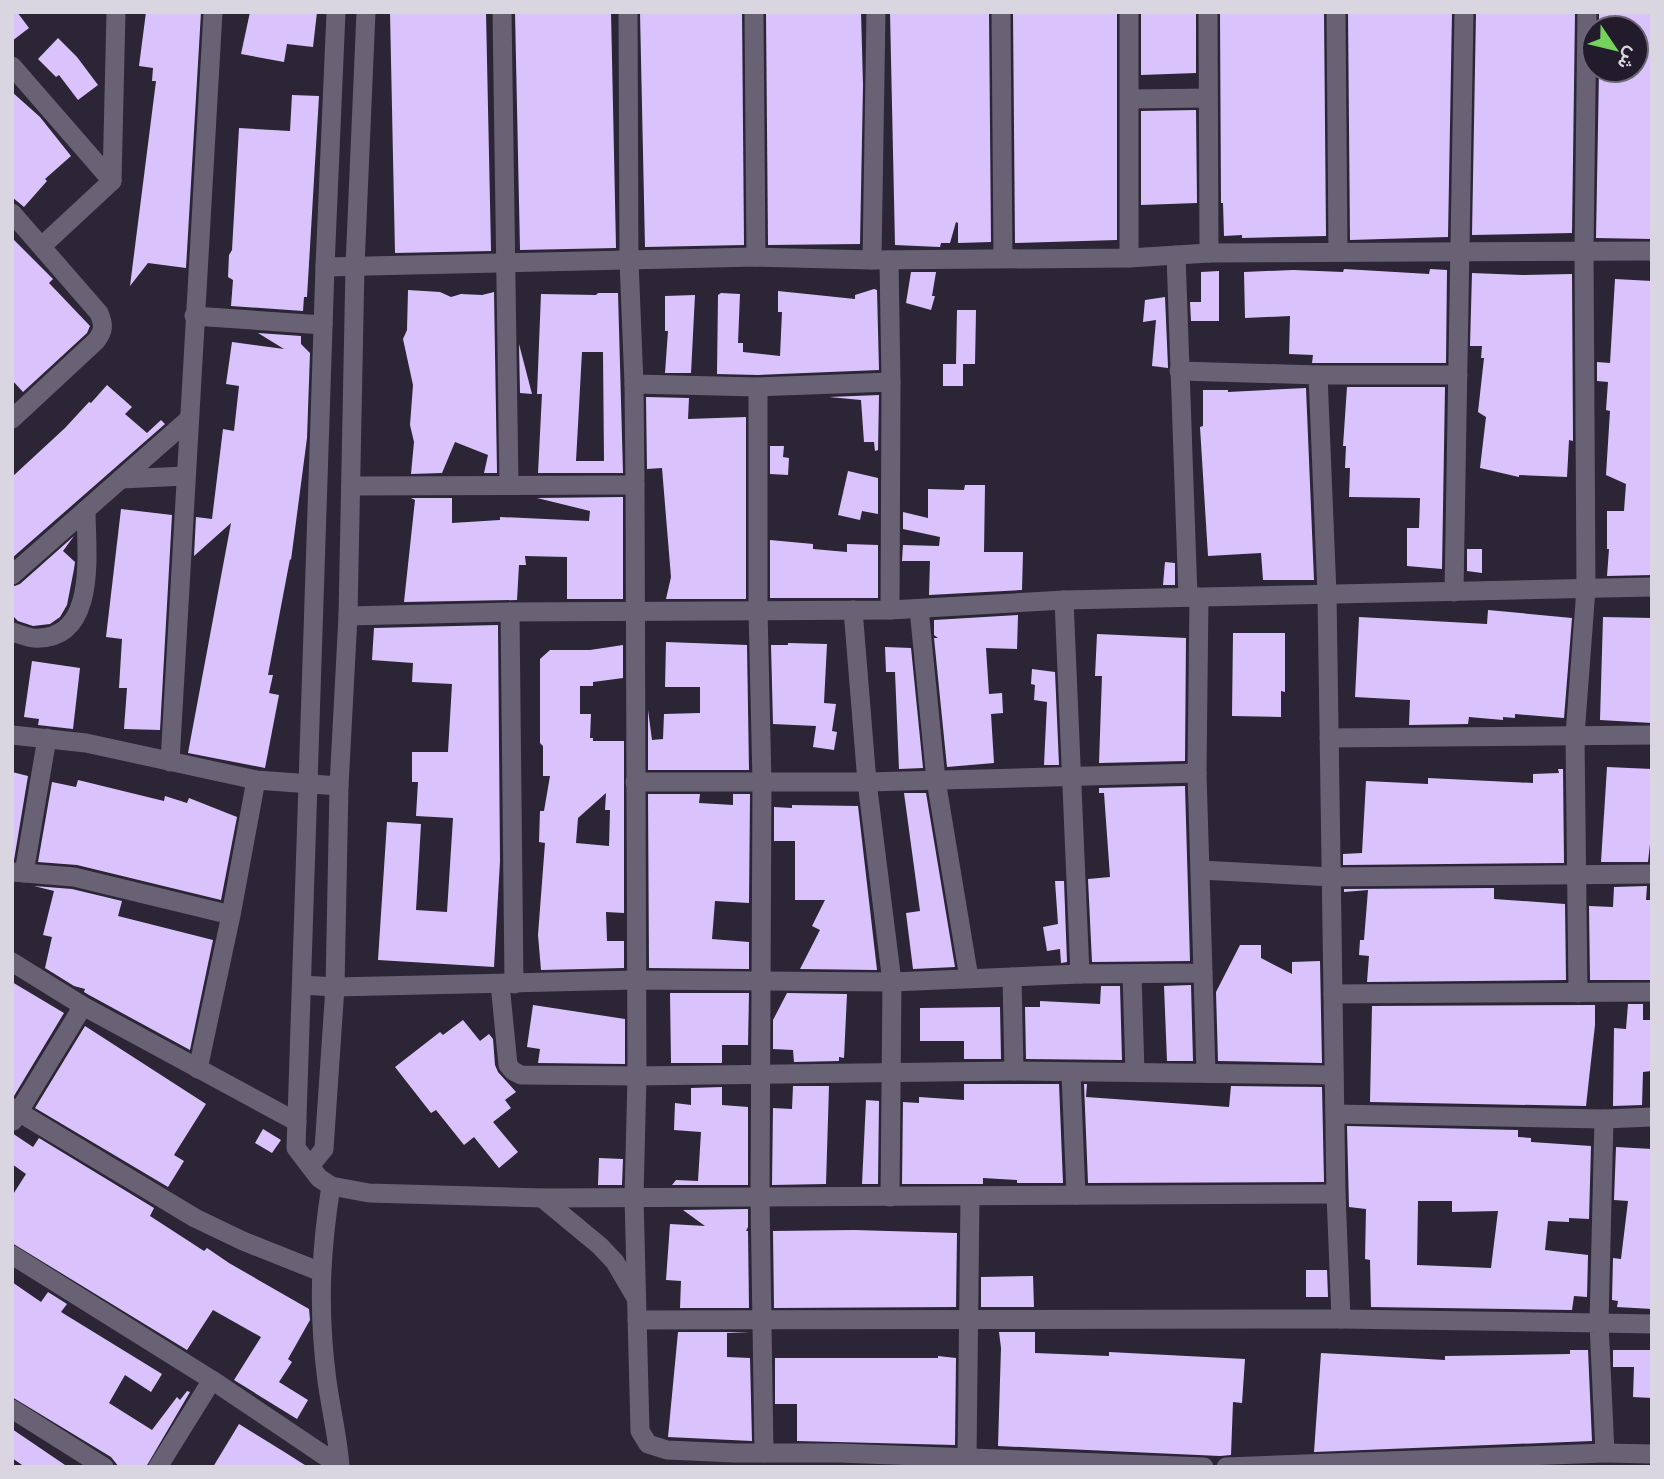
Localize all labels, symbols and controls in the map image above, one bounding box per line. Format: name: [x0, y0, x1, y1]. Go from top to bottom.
north arrow: [1580, 14, 1650, 84]
text: ش: [1611, 41, 1645, 75]

